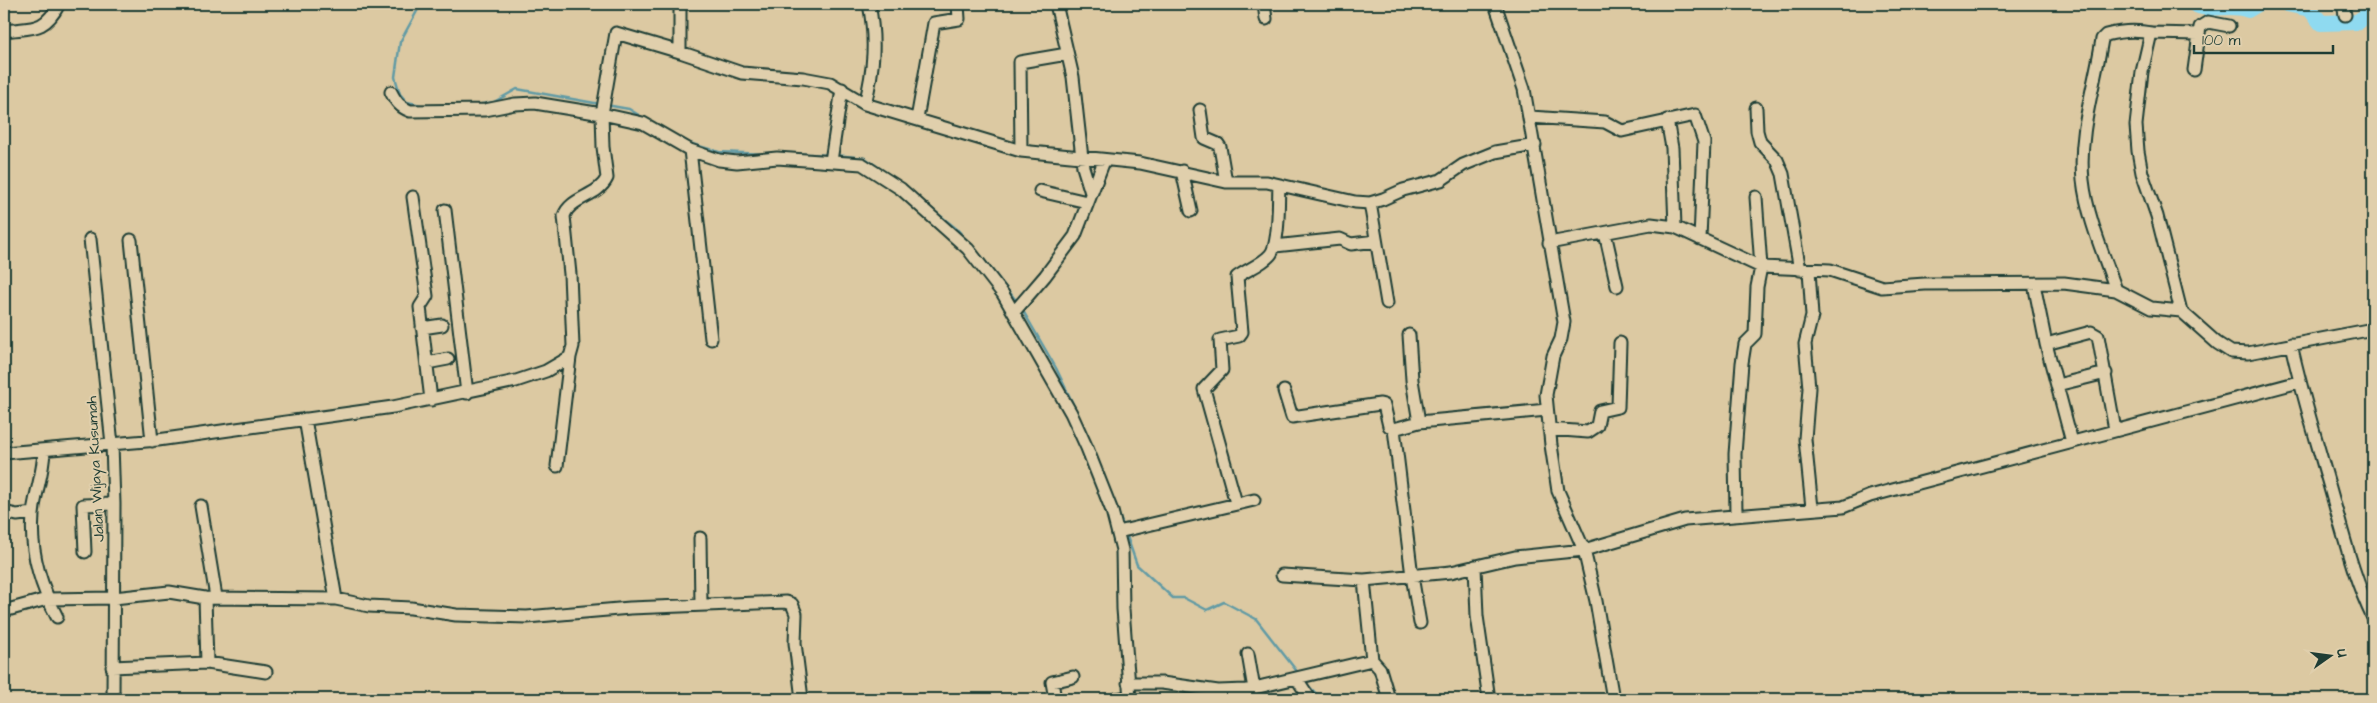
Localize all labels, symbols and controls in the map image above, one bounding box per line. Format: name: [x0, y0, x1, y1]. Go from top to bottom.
scale bar: [2194, 22, 2333, 54]
text: 100 m: [2202, 30, 2241, 51]
street label: Jalan Wijaya Kusumah: [81, 395, 111, 543]
north arrow: [2304, 630, 2354, 680]
text: U: [2331, 647, 2352, 659]

